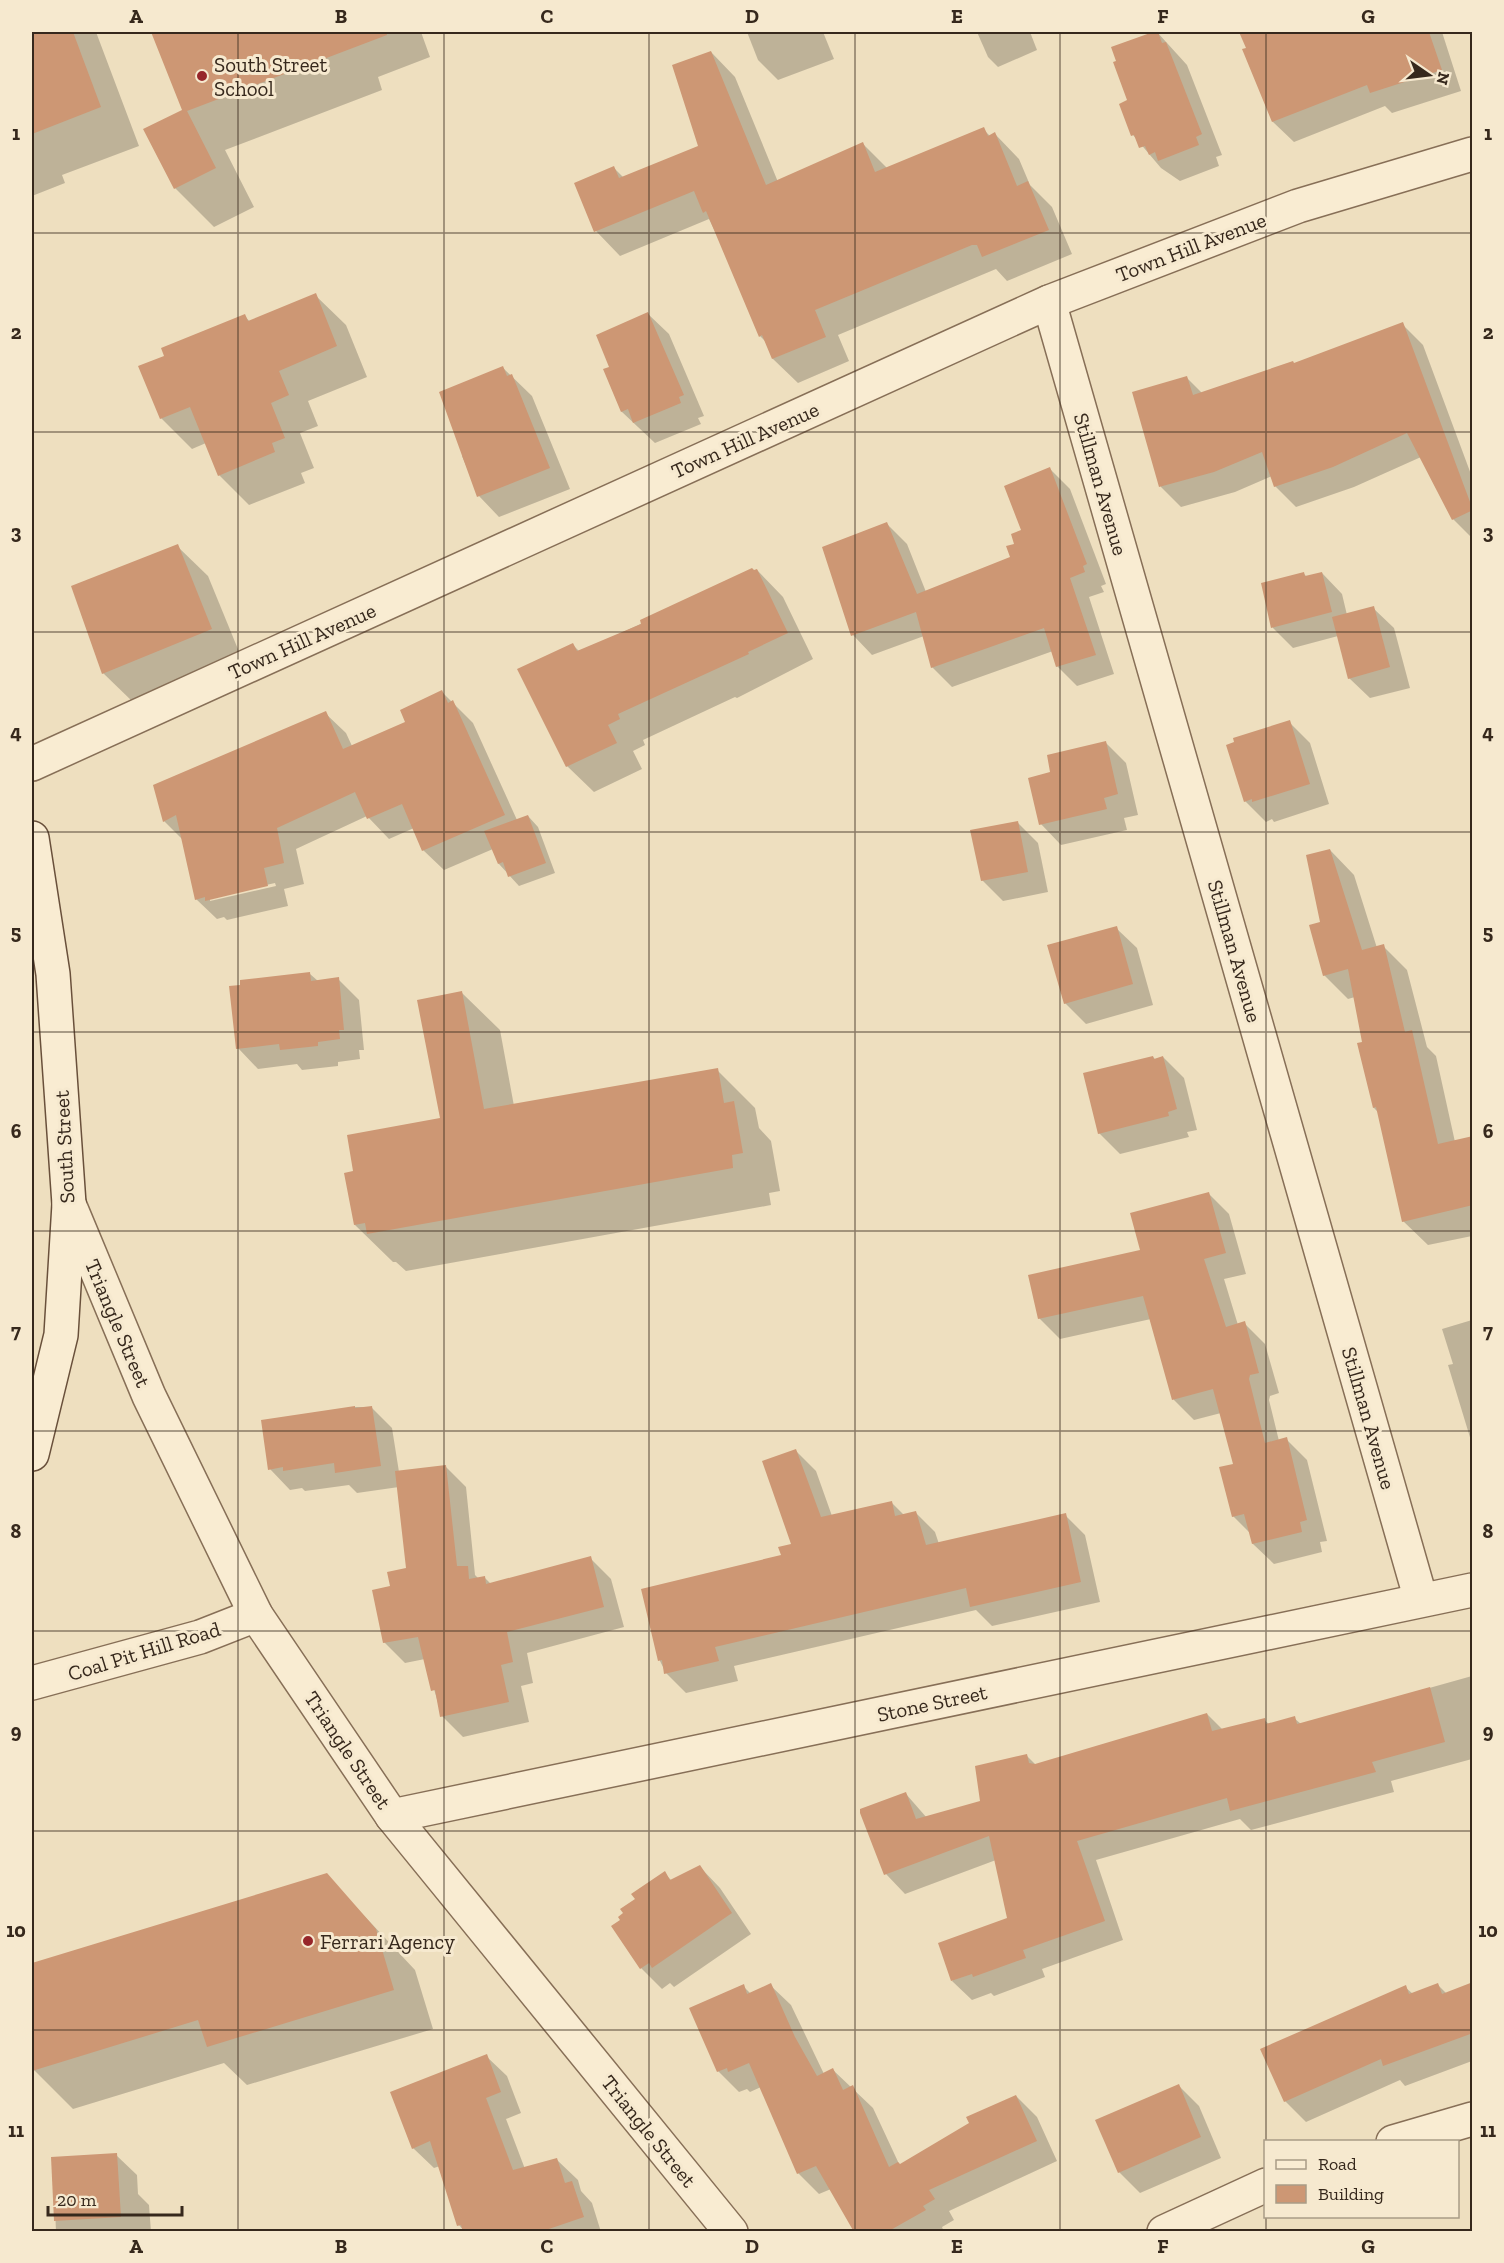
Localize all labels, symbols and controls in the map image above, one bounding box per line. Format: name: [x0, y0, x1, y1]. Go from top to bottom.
text: A: [129, 4, 143, 28]
text: B: [335, 4, 347, 28]
text: C: [541, 4, 554, 28]
text: D: [745, 4, 759, 28]
text: E: [951, 4, 963, 28]
text: F: [1157, 4, 1169, 28]
text: G: [1361, 4, 1375, 28]
north arrow: [1399, 45, 1459, 105]
place label: South Street School: [214, 52, 327, 101]
marker: South Street School: [195, 69, 209, 83]
text: N: [1432, 70, 1454, 87]
text: 1: [12, 121, 20, 145]
text: 1: [1484, 121, 1492, 145]
street label: Town Hill Avenue: [1112, 207, 1270, 287]
text: 2: [11, 320, 22, 344]
text: 2: [1483, 320, 1494, 344]
street label: Town Hill Avenue: [667, 396, 823, 484]
street label: Stillman Avenue: [1069, 410, 1133, 558]
text: 3: [11, 520, 22, 544]
text: 3: [1483, 520, 1494, 544]
street label: Town Hill Avenue: [224, 597, 380, 685]
text: 4: [10, 720, 22, 744]
text: 4: [1482, 720, 1494, 744]
street label: Stillman Avenue: [1203, 877, 1267, 1025]
text: 5: [11, 920, 21, 944]
text: 5: [1483, 920, 1493, 944]
street label: South Street: [49, 1090, 79, 1204]
text: 6: [11, 1119, 22, 1143]
text: 6: [1483, 1119, 1494, 1143]
street label: Triangle Street: [80, 1255, 156, 1391]
text: 7: [11, 1319, 21, 1343]
text: 7: [1483, 1319, 1493, 1343]
street label: Stillman Avenue: [1337, 1344, 1401, 1492]
text: 8: [11, 1519, 22, 1543]
text: 8: [1483, 1519, 1494, 1543]
street label: Coal Pit Hill Road: [65, 1616, 224, 1686]
street label: Stone Street: [875, 1679, 989, 1727]
street label: Triangle Street: [299, 1686, 397, 1814]
text: 9: [11, 1719, 22, 1743]
text: 9: [1483, 1719, 1494, 1743]
text: 10: [6, 1918, 26, 1942]
text: 10: [1478, 1918, 1498, 1942]
place label: Ferrari Agency: [320, 1929, 455, 1954]
marker: Ferrari Agency: [301, 1934, 315, 1948]
street label: Triangle Street: [596, 2070, 702, 2192]
text: 11: [8, 2118, 24, 2142]
text: 11: [1480, 2118, 1496, 2142]
legend: [1264, 2140, 1459, 2218]
text: Road: [1318, 2153, 1357, 2175]
scale bar: [48, 2179, 182, 2217]
text: Building: [1318, 2183, 1384, 2205]
text: 20 m: [57, 2189, 97, 2211]
text: A: [129, 2234, 143, 2258]
text: B: [335, 2234, 347, 2258]
text: C: [541, 2234, 554, 2258]
text: D: [745, 2234, 759, 2258]
text: E: [951, 2234, 963, 2258]
text: F: [1157, 2234, 1169, 2258]
text: G: [1361, 2234, 1375, 2258]

